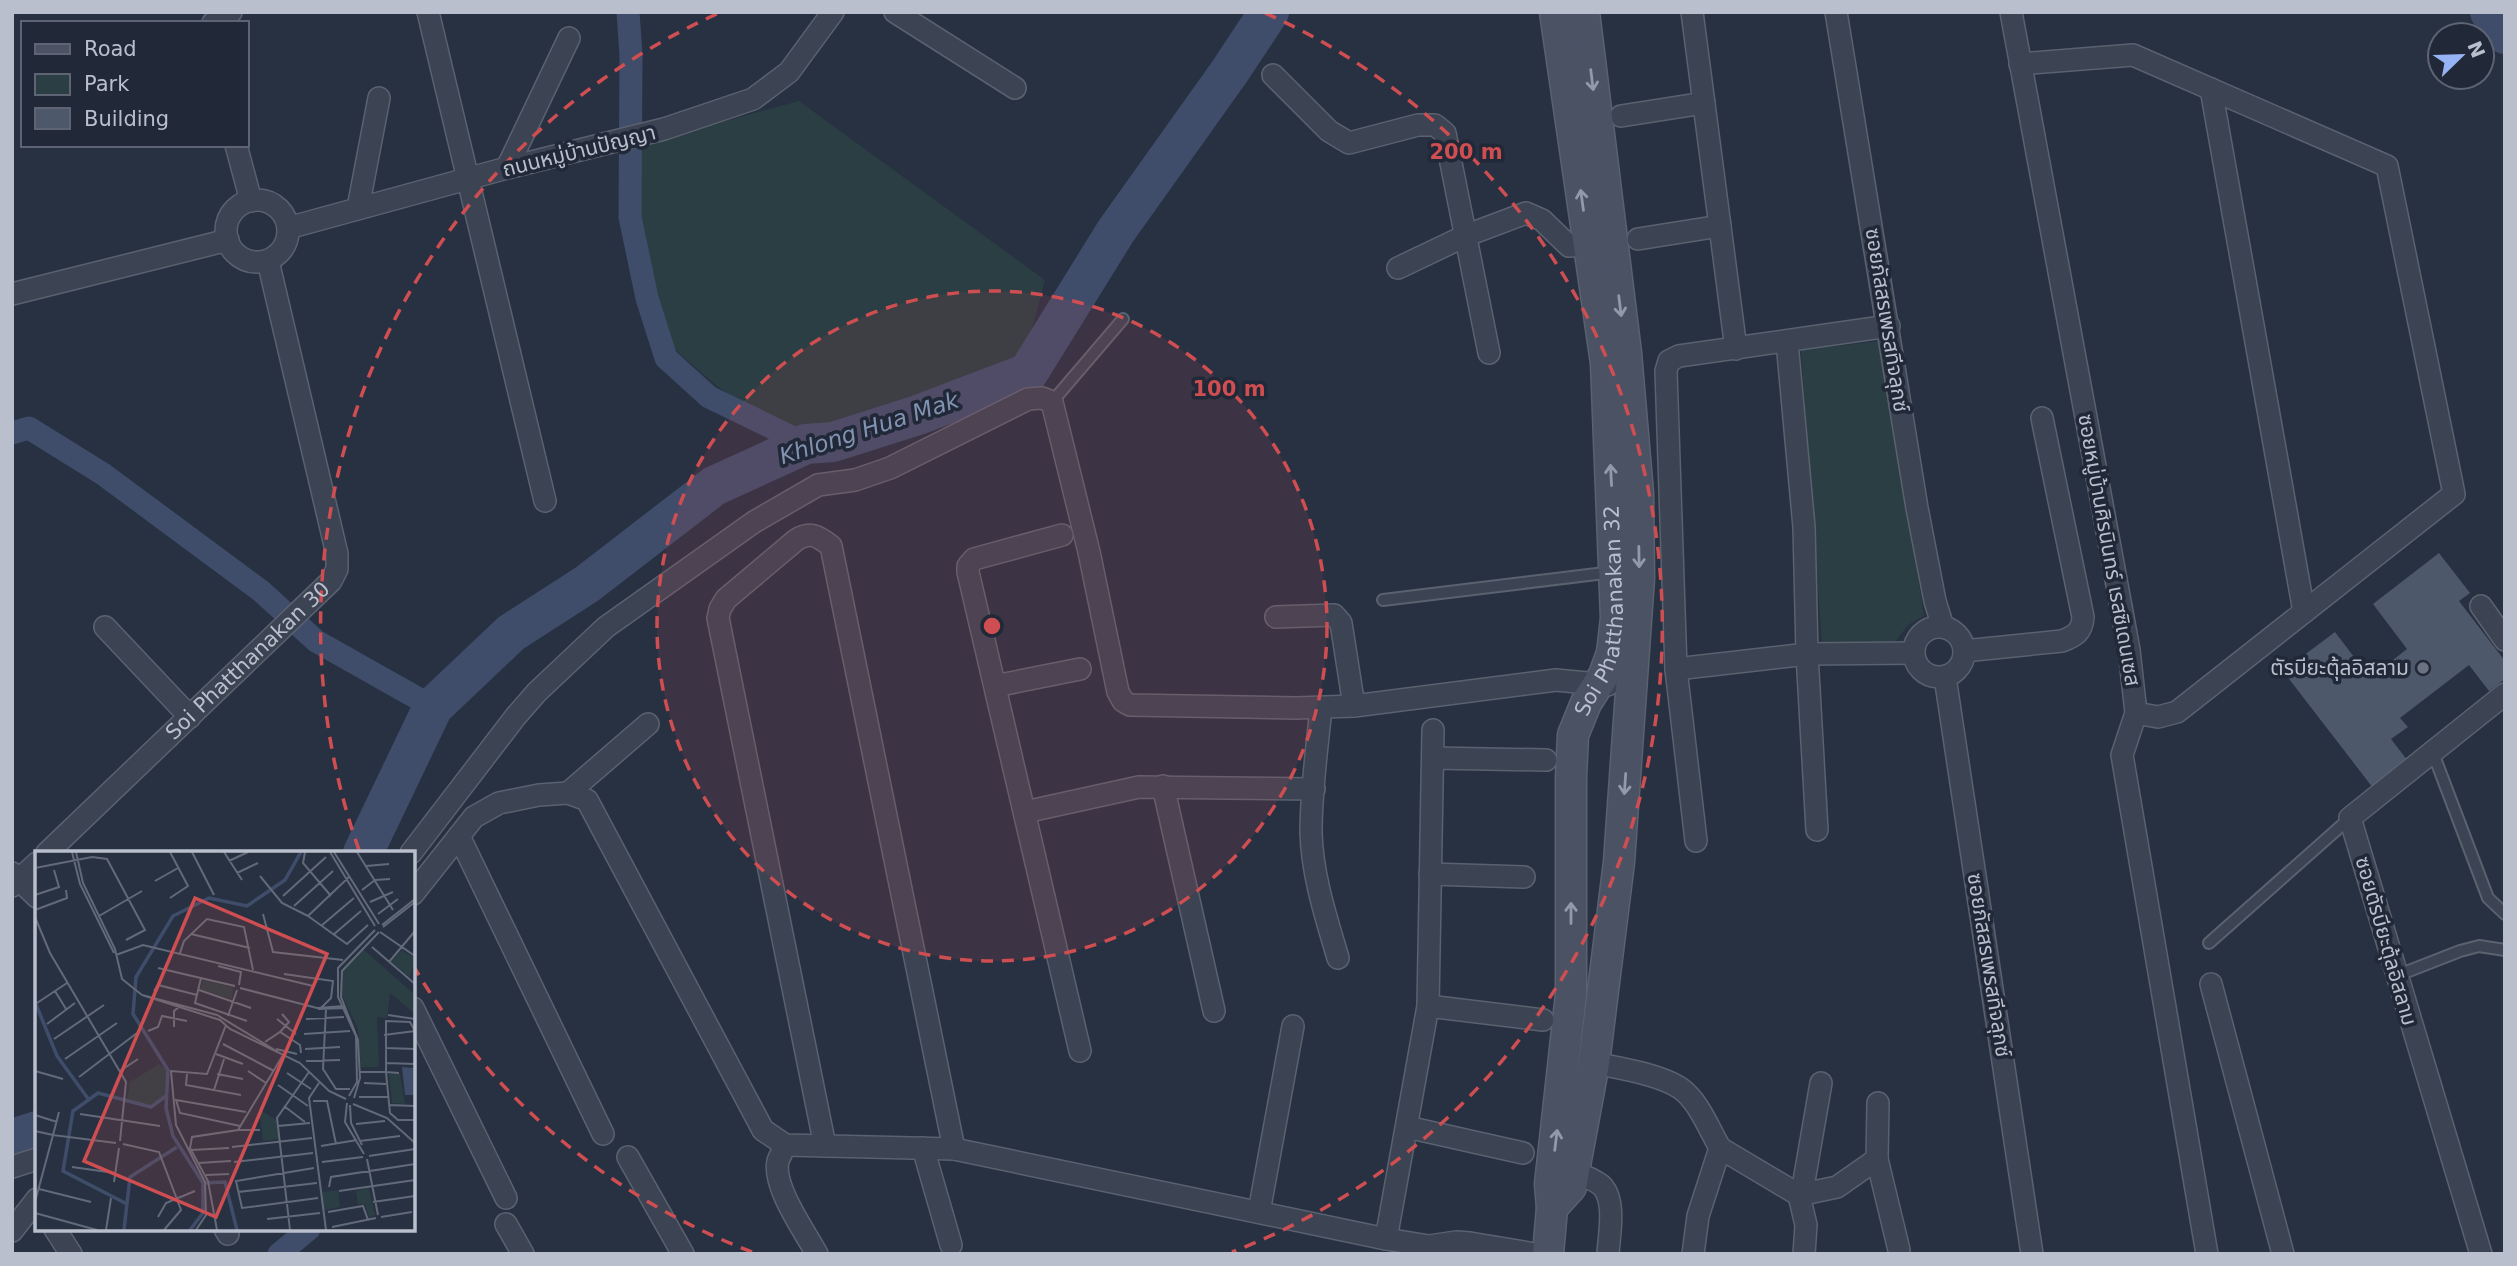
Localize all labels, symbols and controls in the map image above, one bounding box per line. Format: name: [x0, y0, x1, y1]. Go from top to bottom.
legend: [21, 21, 248, 147]
north arrow: [2426, 21, 2496, 91]
text: Road: [84, 37, 137, 61]
text: N: [2463, 38, 2490, 61]
one-way arrow: [1586, 68, 1599, 91]
text: Park: [84, 72, 130, 96]
text: Building: [84, 107, 169, 131]
street label: ถนนหมู่บ้านปัญญา: [500, 120, 658, 183]
text: 200 m: [1429, 140, 1503, 164]
one-way arrow: [1576, 189, 1589, 212]
street label: ซอยภัสสรเพรสทีจลุกซ์: [1860, 226, 1913, 414]
one-way arrow: [1614, 294, 1627, 317]
text: 100 m: [1192, 377, 1266, 401]
water label: Khlong Hua Mak: [776, 386, 964, 469]
street label: ซอยหมู่บ้านศิรนินทร์ เรสซิเดนเซส: [2072, 412, 2145, 688]
one-way arrow: [1604, 464, 1617, 487]
street label: Soi Phatthanakan 32: [1570, 505, 1628, 719]
one-way arrow: [1632, 545, 1646, 568]
street label: Soi Phatthanakan 30: [161, 577, 335, 745]
centre of rings: [980, 614, 1004, 638]
place label: ตัรบียะตุ้ลอิสลาม: [2270, 656, 2409, 681]
marker: ตัรบียะตุ้ลอิสลาม: [2415, 660, 2431, 676]
one-way arrow: [1618, 772, 1631, 795]
inset map: [35, 851, 415, 1231]
street label: ซอยตัรบียะตุ้ลอิสลาม: [2349, 854, 2422, 1029]
street label: ซอยภัสสรเพรสทีจลุกซ์: [1962, 871, 2015, 1059]
one-way arrow: [1564, 902, 1578, 925]
one-way arrow: [1549, 1129, 1562, 1152]

